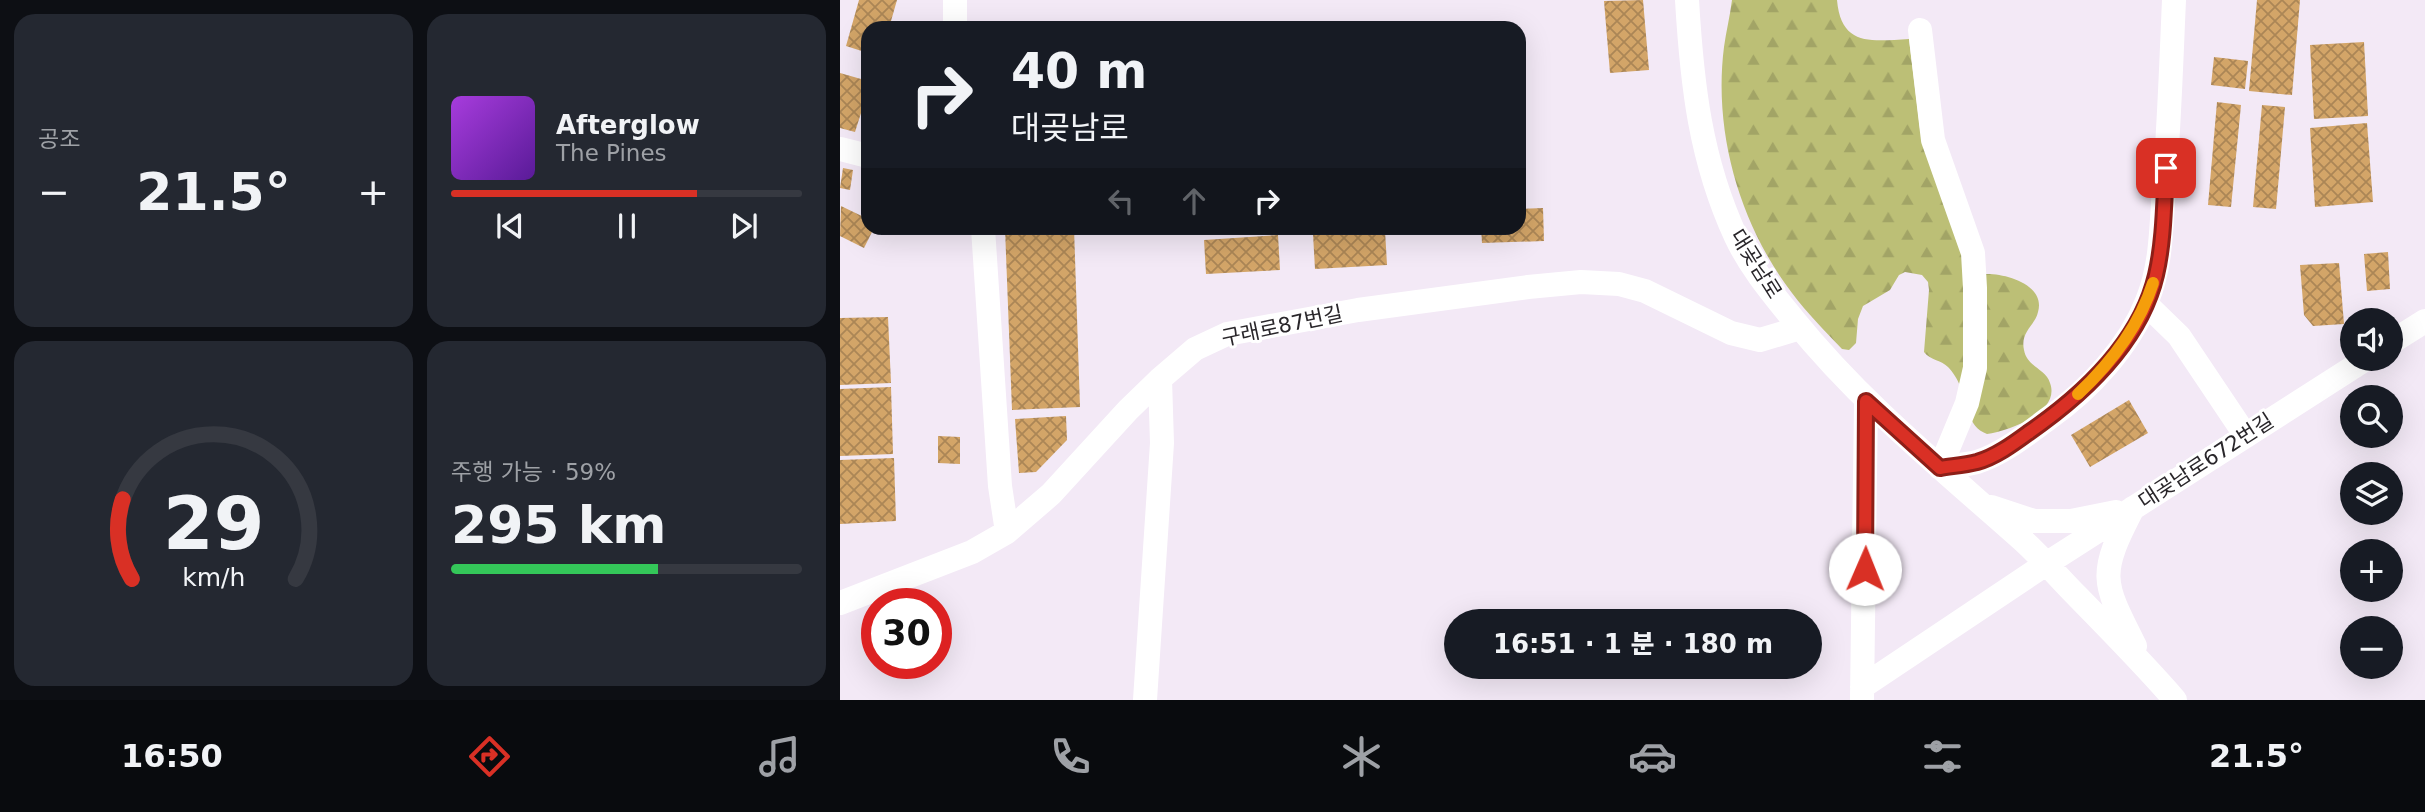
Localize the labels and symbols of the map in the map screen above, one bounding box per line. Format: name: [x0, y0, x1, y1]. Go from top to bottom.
pin: [2136, 138, 2196, 198]
street label: 대곶남로: [1725, 225, 1787, 303]
street label: 구래로87번길: [1219, 301, 1345, 351]
street label: 대곶남로672번길: [2134, 408, 2278, 514]
position arrow: [1828, 532, 1902, 606]
speed limit sign: 30: [861, 588, 952, 679]

